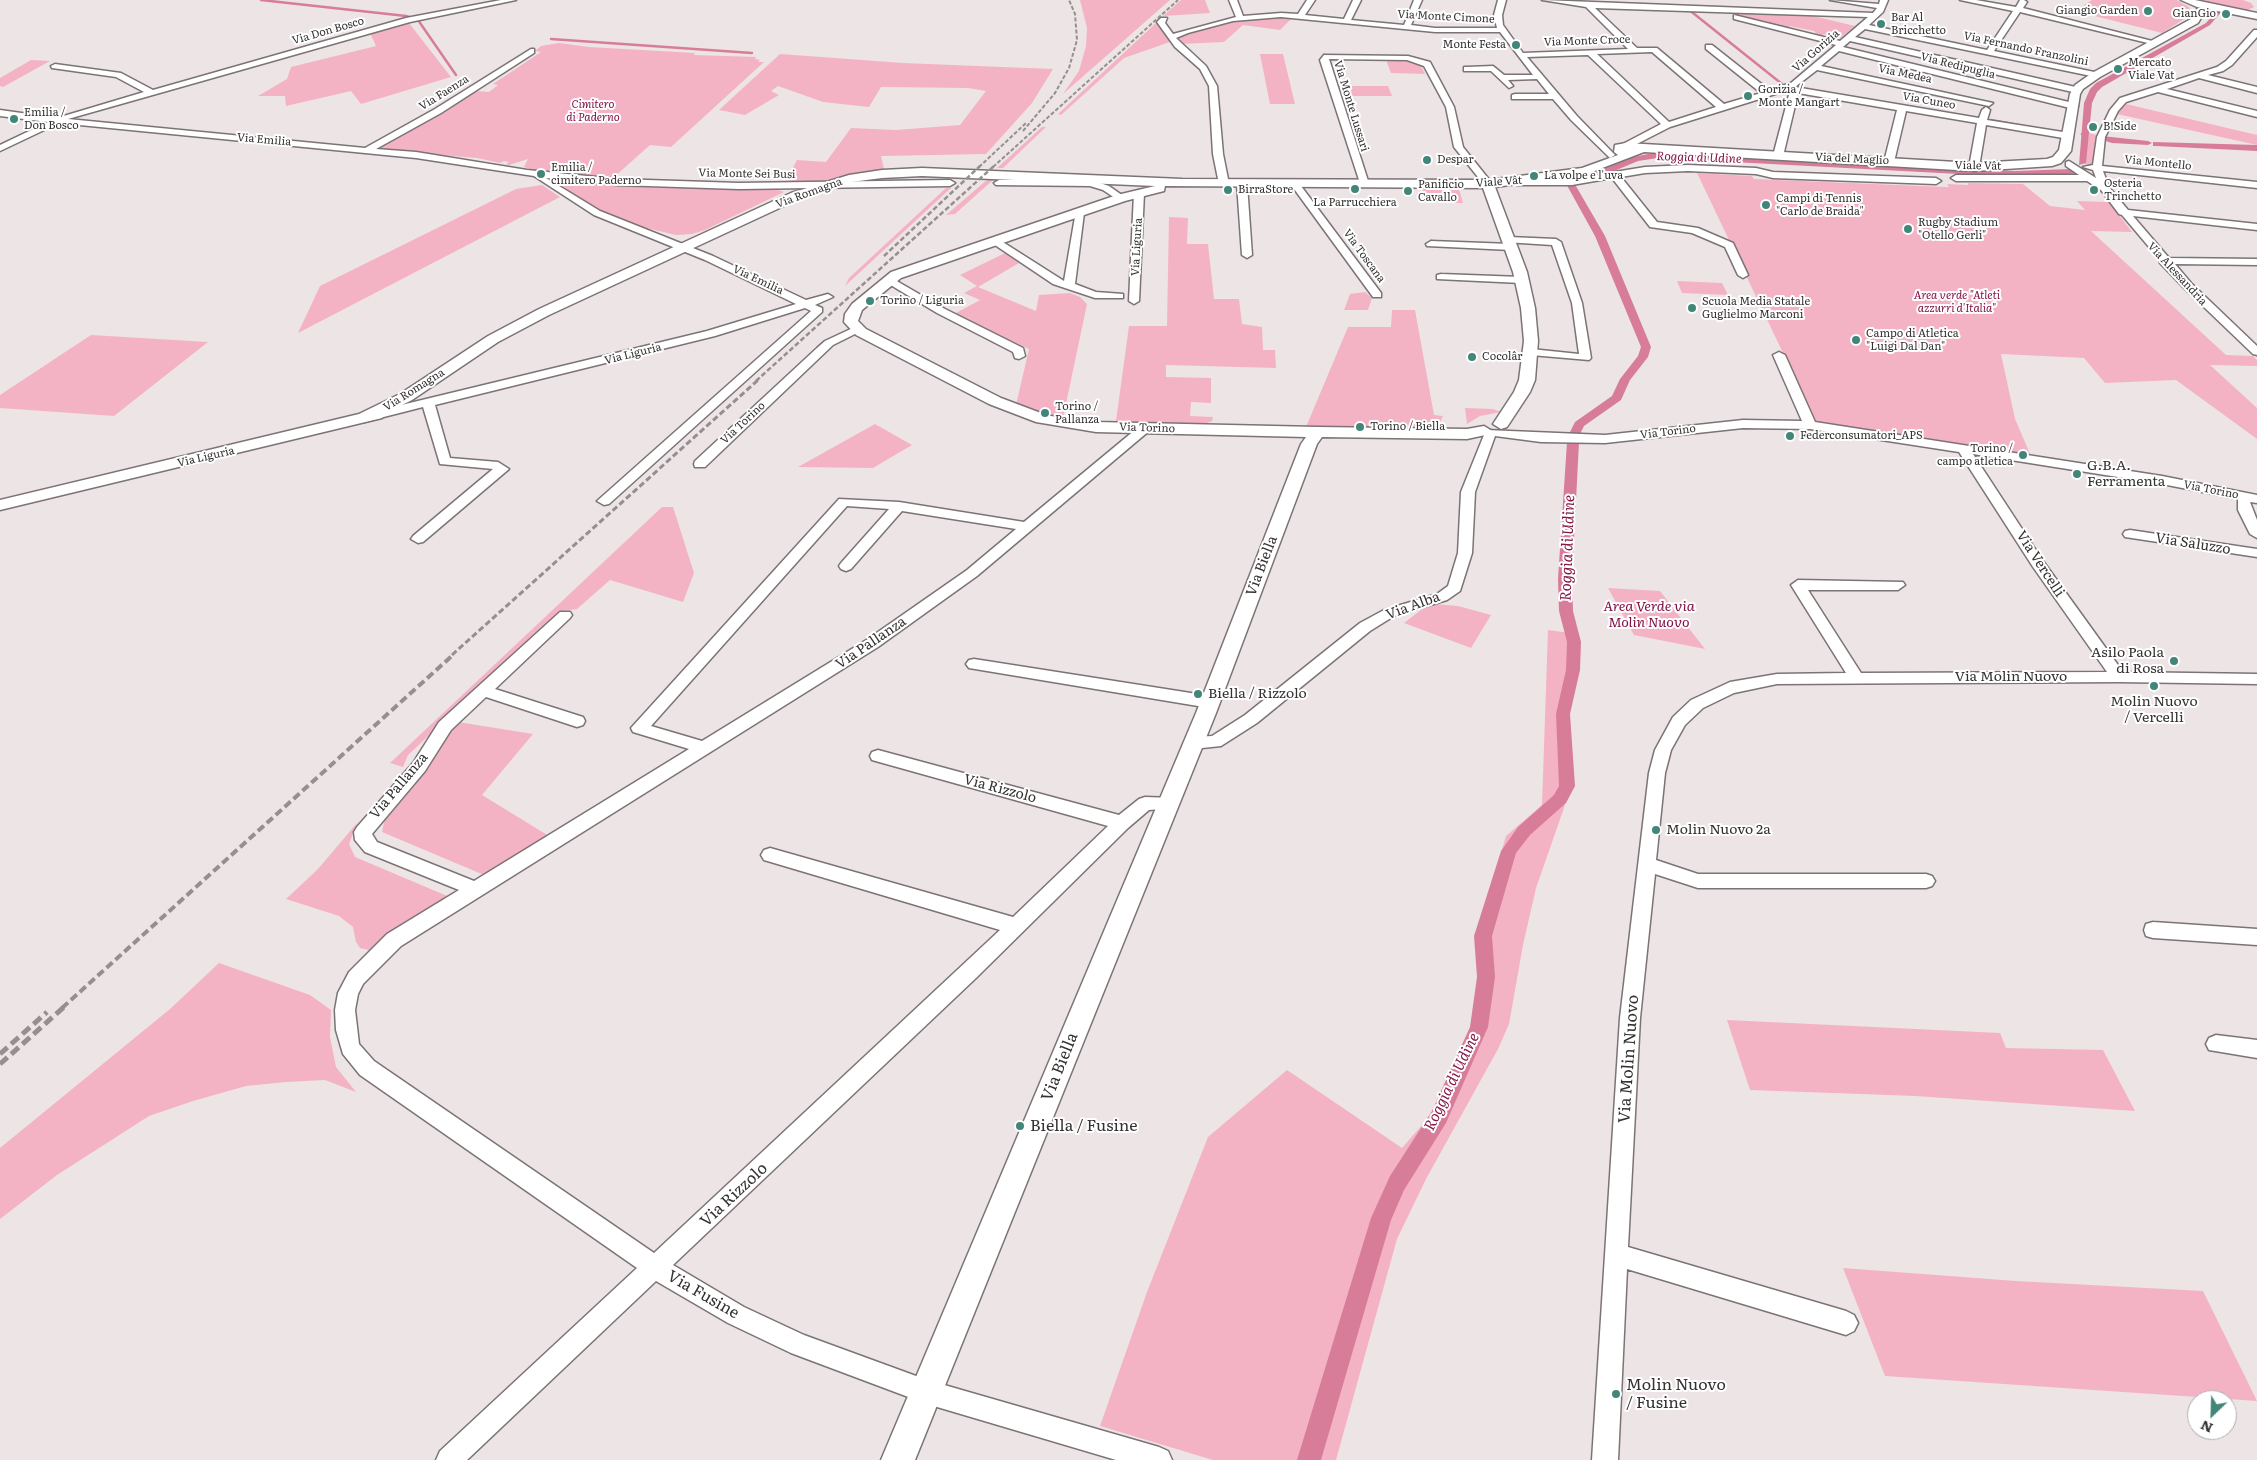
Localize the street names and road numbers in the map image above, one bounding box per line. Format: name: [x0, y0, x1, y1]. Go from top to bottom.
street label: Via Monte Cimone: [1397, 8, 1495, 26]
street label: Via Don Bosco: [290, 14, 366, 48]
street label: Via Gorizia: [1790, 27, 1842, 75]
street label: Via Fernando Franzolini: [1962, 29, 2090, 69]
street label: Via Monte Croce: [1544, 33, 1630, 49]
street label: Via Redipuglia: [1919, 50, 1997, 82]
street label: Via Monte Lussari: [1331, 59, 1371, 153]
street label: Via Medea: [1877, 62, 1933, 86]
street label: Via Faenza: [417, 73, 471, 113]
street label: Via Cuneo: [1901, 90, 1957, 112]
street label: Via Emilia: [236, 131, 292, 149]
street label: Via del Maglio: [1815, 150, 1889, 168]
street label: Via Montello: [2124, 153, 2192, 173]
street label: Viale Vât: [1955, 159, 2001, 173]
street label: Via Monte Sei Busi: [698, 167, 796, 181]
street label: Viale Vât: [1475, 174, 1523, 190]
street label: Via Romagna: [774, 175, 844, 211]
street label: Via Liguria: [1129, 218, 1145, 276]
street label: Via Toscana: [1340, 227, 1388, 285]
street label: Via Alessandria: [2144, 240, 2210, 308]
street label: Via Emilia: [731, 263, 785, 297]
street label: Via Liguria: [603, 341, 663, 367]
street label: Via Romagna: [381, 366, 447, 414]
street label: Via Torino: [718, 399, 768, 447]
street label: Via Torino: [1119, 420, 1175, 436]
street label: Via Torino: [1639, 422, 1697, 442]
street label: Via Liguria: [176, 444, 236, 470]
street label: Via Torino: [2182, 478, 2240, 502]
street label: Via Vercelli: [2012, 528, 2068, 600]
street label: Via Saluzzo: [2154, 530, 2232, 558]
street label: Via Biella: [1243, 534, 1281, 598]
street label: Via Alba: [1384, 589, 1442, 623]
street label: Via Pallanza: [833, 613, 909, 673]
street label: Via Molin Nuovo: [1955, 669, 2067, 685]
street label: Via Pallanza: [366, 749, 432, 823]
street label: Via Rizzolo: [962, 771, 1038, 807]
street label: Via Molin Nuovo: [1615, 994, 1643, 1124]
street label: Via Biella: [1038, 1030, 1082, 1104]
street label: Via Rizzolo: [696, 1159, 772, 1231]
street label: Via Fusine: [664, 1267, 742, 1323]

